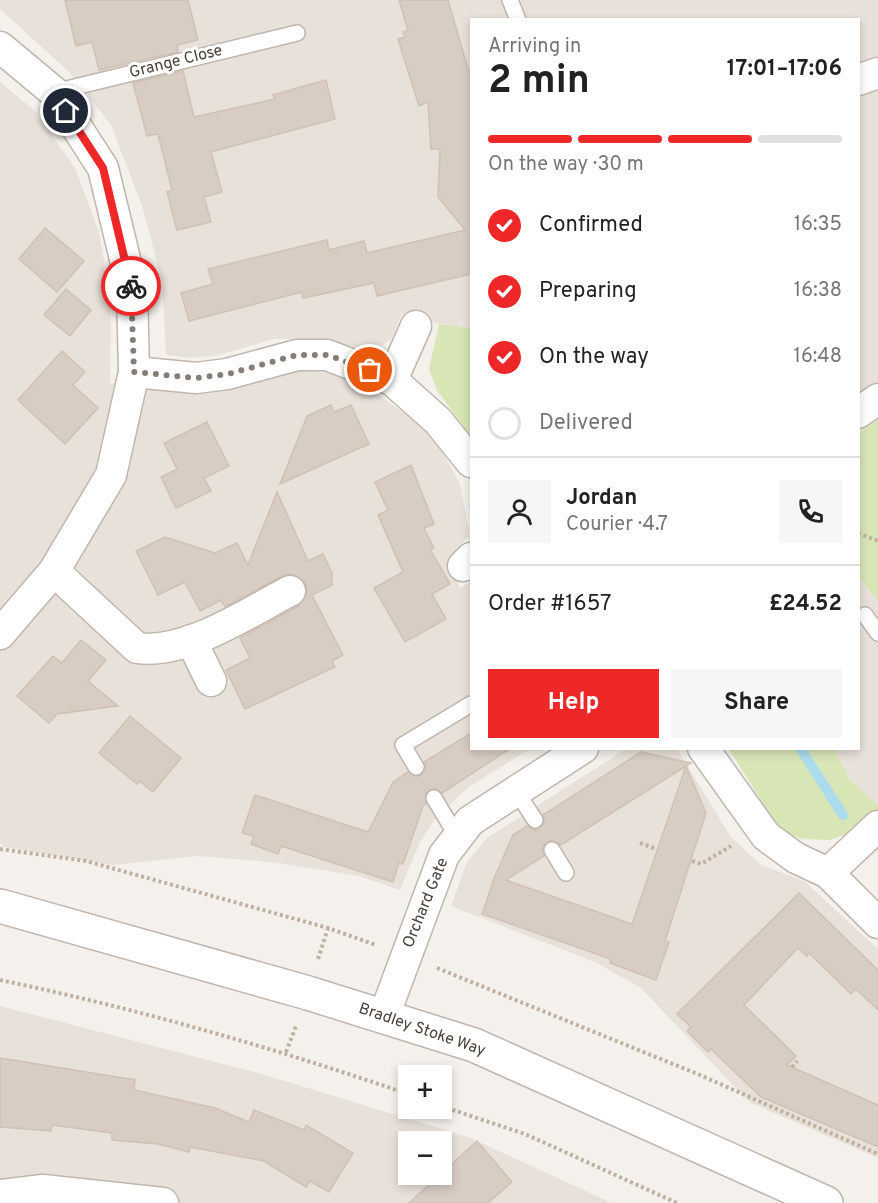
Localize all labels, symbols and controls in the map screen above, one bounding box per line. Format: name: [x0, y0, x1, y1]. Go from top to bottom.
text: Arriving in: [488, 34, 581, 60]
street label: Grange Close: [127, 41, 225, 83]
text: 17:01–17:06: [727, 56, 842, 83]
text: 2 min: [488, 58, 590, 107]
pin: [40, 85, 91, 136]
icon: home: [49, 94, 82, 127]
text: On the way · 30 m: [488, 152, 644, 178]
icon: check: [488, 209, 521, 242]
text: Confirmed: [539, 212, 643, 239]
text: 16:35: [794, 212, 842, 238]
courier: [101, 256, 161, 316]
icon: bike: [115, 270, 148, 303]
icon: check: [488, 275, 521, 308]
text: Preparing: [539, 278, 637, 305]
text: 16:38: [794, 278, 842, 304]
icon: check: [488, 341, 521, 374]
pin: [344, 344, 395, 395]
text: On the way: [539, 344, 649, 371]
text: 16:48: [793, 344, 842, 370]
icon: bag: [353, 353, 386, 386]
text: Delivered: [539, 410, 633, 437]
button: person: [488, 480, 551, 543]
button: phone: [779, 480, 842, 543]
text: Jordan: [566, 485, 637, 512]
text: Courier · 4.7: [566, 512, 668, 538]
text: Order #1657: [488, 591, 612, 618]
text: £24.52: [769, 591, 842, 618]
button: Help: [488, 669, 659, 738]
button: Share: [671, 669, 842, 738]
street label: Orchard Gate: [399, 855, 453, 951]
street label: Bradley Stoke Way: [356, 999, 488, 1061]
map controls: [398, 1065, 452, 1185]
button: +: [398, 1065, 452, 1119]
button: −: [398, 1131, 452, 1185]

